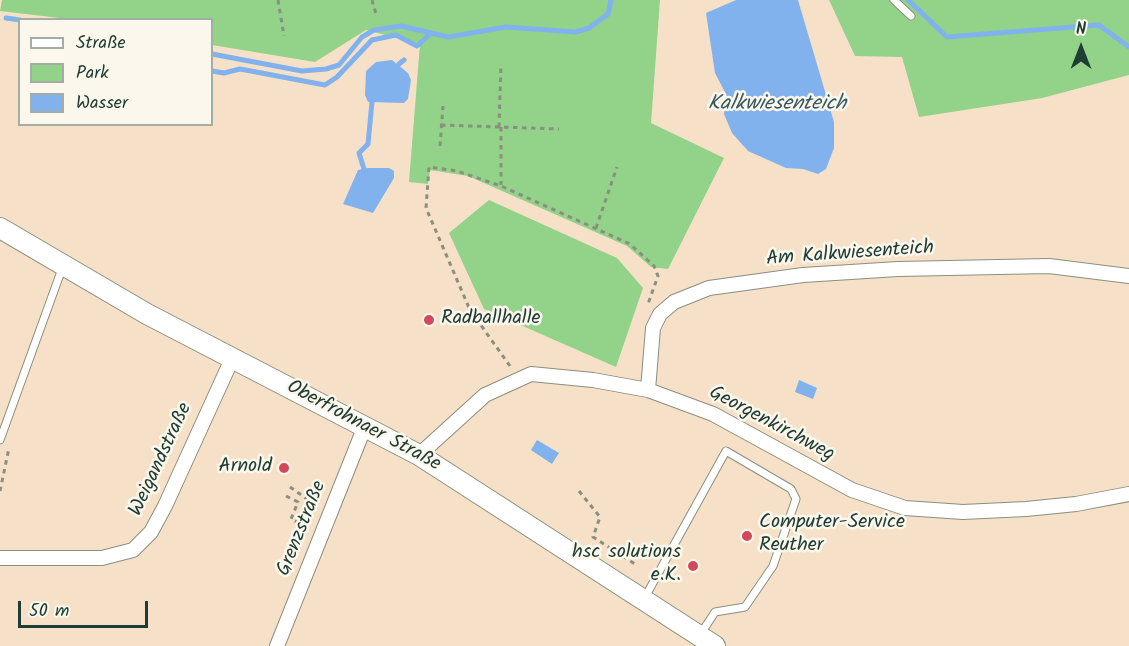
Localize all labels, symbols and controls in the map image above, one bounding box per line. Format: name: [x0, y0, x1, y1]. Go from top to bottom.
text: N: [1076, 17, 1086, 42]
legend: [18, 18, 213, 126]
north arrow: [1051, 18, 1111, 78]
text: Straße: [76, 29, 126, 58]
text: Park: [76, 59, 109, 88]
text: Wasser: [76, 89, 128, 118]
water label: Kalkwiesenteich: [708, 92, 846, 118]
street label: Am Kalkwiesenteich: [765, 237, 935, 273]
place label: Radballhalle: [441, 308, 541, 332]
marker: Radballhalle: [422, 313, 436, 327]
street label: Oberfrohnaer Straße: [282, 376, 444, 478]
street label: Georgenkirchweg: [704, 382, 838, 468]
street label: Weigandstraße: [125, 400, 199, 520]
place label: Arnold: [219, 456, 272, 480]
marker: Arnold: [277, 461, 291, 475]
street label: Grenzstraße: [273, 478, 333, 580]
place label: Computer-Service Reuther: [759, 512, 905, 559]
marker: Computer-Service Reuther: [740, 529, 754, 543]
place label: hsc solutions e.K.: [572, 542, 681, 589]
marker: hsc solutions e.K.: [686, 559, 700, 573]
scale bar: [21, 589, 152, 627]
text: 50 m: [29, 597, 69, 626]

